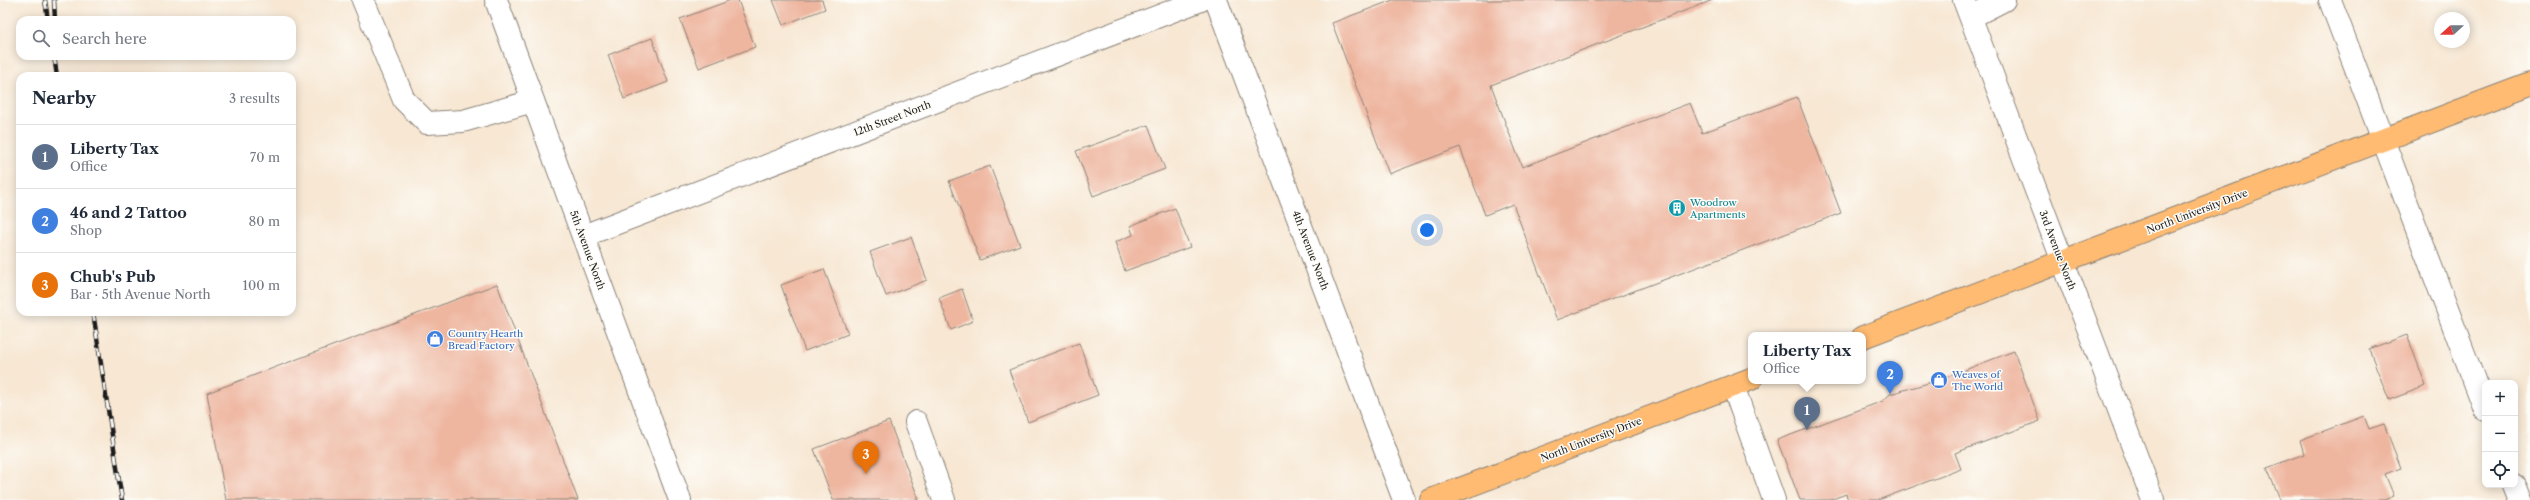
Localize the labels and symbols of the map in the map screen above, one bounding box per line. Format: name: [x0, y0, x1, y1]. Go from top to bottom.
north arrow: [2434, 12, 2470, 48]
street label: 12th Street North: [852, 98, 933, 139]
street label: North University Drive: [2145, 186, 2250, 237]
place label: Woodrow Apartments: [1689, 196, 1746, 221]
building icon: Woodrow Apartments: [1667, 198, 1687, 218]
street label: 5th Avenue North: [567, 209, 608, 292]
street label: 4th Avenue North: [1289, 209, 1332, 292]
street label: 3rd Avenue North: [2036, 209, 2079, 293]
your location: [1417, 220, 1437, 240]
place label: Country Hearth Bread Factory: [448, 327, 524, 352]
shop icon: Country Hearth Bread Factory: [425, 329, 445, 349]
pin: 2: [1877, 361, 1903, 394]
place label: Weaves of The World: [1951, 368, 2003, 393]
shop icon: Weaves of The World: [1929, 370, 1949, 390]
pin: 1: [1794, 397, 1820, 430]
street label: North University Drive: [1539, 414, 1644, 465]
pin: 3: [853, 441, 879, 474]

